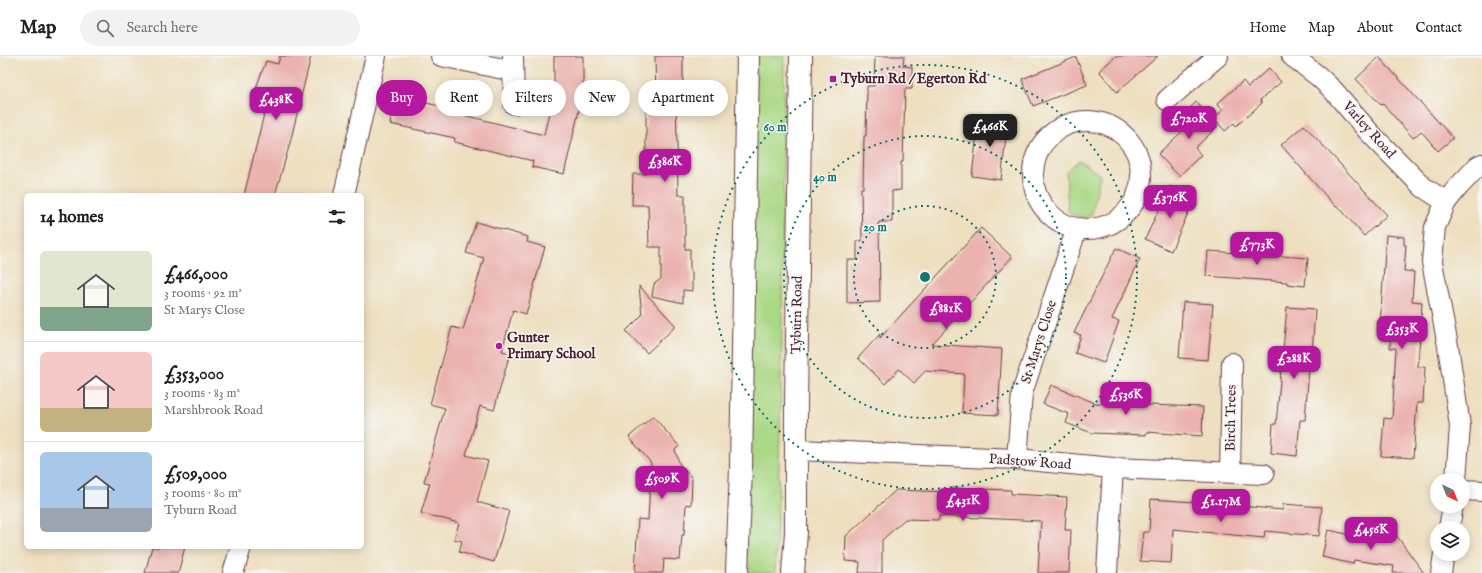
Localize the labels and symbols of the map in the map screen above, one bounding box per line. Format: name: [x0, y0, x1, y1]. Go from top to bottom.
place label: Tyburn Rd / Egerton Rd: [840, 70, 987, 88]
marker: Tyburn Rd / Egerton Rd: [828, 74, 838, 84]
pin: £438K: [248, 87, 304, 121]
street label: Varley Road: [1338, 97, 1400, 163]
pin: £720K: [1161, 106, 1217, 140]
pin: £466K: [962, 114, 1018, 148]
text: 60 m: [764, 120, 787, 135]
pin: £386K: [637, 149, 693, 183]
text: 40 m: [813, 170, 838, 185]
pin: £376K: [1142, 185, 1198, 219]
text: 20 m: [863, 220, 887, 235]
pin: £773K: [1229, 232, 1285, 266]
centre of rings: [918, 270, 932, 284]
street label: Tyburn Road: [787, 275, 807, 354]
pin: £881K: [918, 296, 974, 330]
street label: St Marys Close: [1017, 297, 1061, 386]
pin: £353K: [1374, 316, 1430, 350]
place label: Gunter Primary School: [507, 329, 597, 363]
marker: Gunter Primary School: [494, 341, 504, 351]
pin: £288K: [1266, 346, 1322, 380]
pin: £536K: [1098, 382, 1154, 416]
street label: Birch Trees: [1221, 384, 1241, 452]
street label: Padstow Road: [988, 450, 1072, 474]
pin: £509K: [634, 466, 690, 500]
north arrow: [1430, 473, 1470, 513]
pin: £431K: [935, 488, 991, 522]
pin: £1.17M: [1188, 489, 1254, 523]
pin: £456K: [1343, 517, 1399, 551]

